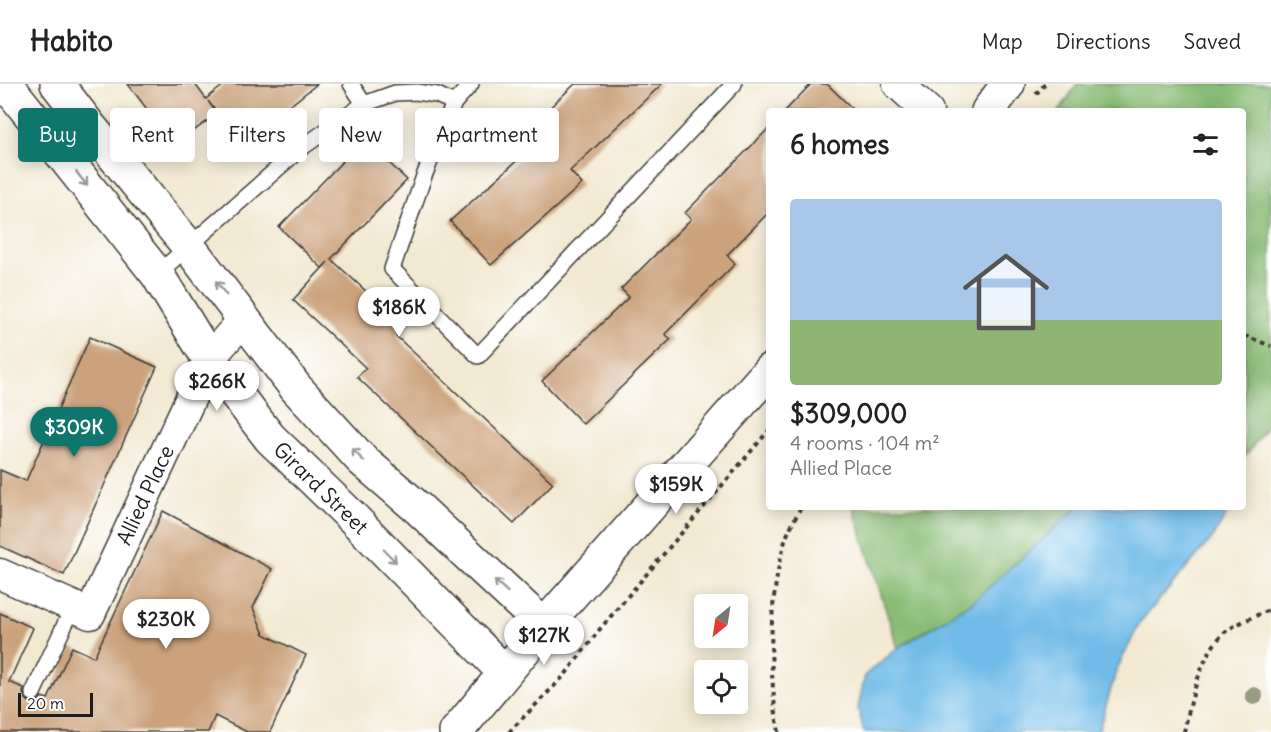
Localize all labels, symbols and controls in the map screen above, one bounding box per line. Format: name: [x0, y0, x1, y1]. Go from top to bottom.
text: Habito: [30, 23, 113, 59]
text: Map: [982, 28, 1023, 55]
text: Directions: [1056, 28, 1150, 55]
text: Saved: [1183, 28, 1241, 55]
chip: Buy: [18, 108, 98, 162]
chip: Rent: [110, 108, 195, 162]
chip: Filters: [207, 108, 307, 162]
chip: New: [319, 108, 403, 162]
chip: Apartment: [415, 108, 559, 162]
text: 6 homes: [790, 128, 889, 161]
icon: filters: [1189, 128, 1222, 161]
one-way arrow: [75, 170, 88, 186]
icon: home: [952, 238, 1060, 346]
one-way arrow: [214, 281, 227, 297]
pin: $186K: [357, 287, 441, 338]
text: $186K: [372, 294, 426, 319]
pin: $266K: [175, 361, 259, 412]
text: $266K: [188, 368, 246, 393]
text: $309,000: [790, 397, 907, 430]
pin: $309K: [32, 407, 116, 458]
text: $309K: [44, 414, 104, 439]
text: 4 rooms · 104 m²: [790, 430, 940, 455]
street label: Girard Street: [268, 436, 374, 540]
street label: Allied Place: [110, 441, 180, 549]
one-way arrow: [350, 447, 365, 462]
text: Allied Place: [790, 455, 892, 480]
pin: $159K: [634, 464, 718, 515]
text: $159K: [649, 471, 703, 496]
one-way arrow: [383, 548, 397, 563]
one-way arrow: [494, 579, 509, 594]
north arrow: [694, 594, 748, 648]
map controls: [694, 594, 748, 714]
pin: $230K: [124, 599, 208, 650]
text: $230K: [137, 606, 195, 631]
pin: $127K: [502, 615, 586, 666]
text: $127K: [518, 622, 570, 647]
button: locate: [694, 660, 748, 714]
scale bar: [18, 690, 93, 718]
text: 20 m: [27, 693, 64, 713]

